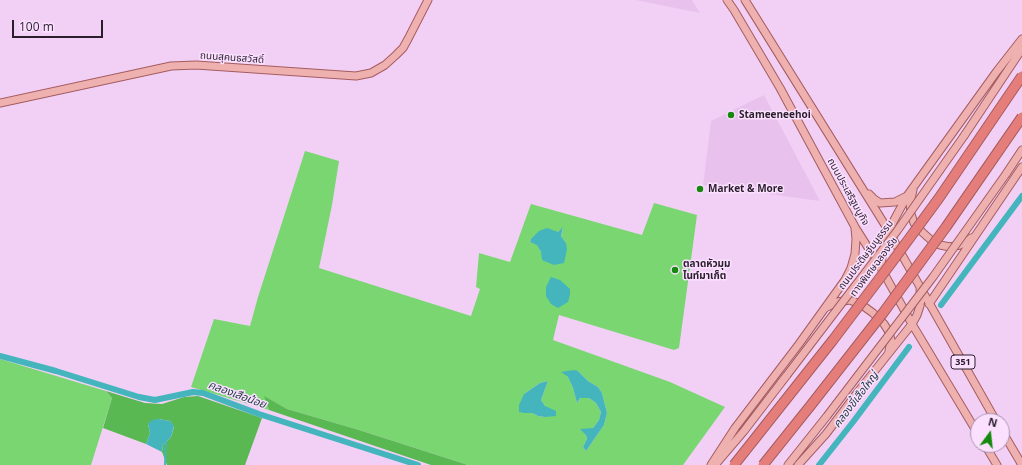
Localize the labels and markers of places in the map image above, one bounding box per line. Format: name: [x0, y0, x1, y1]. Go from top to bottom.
place label: Stameeneehoi: [739, 109, 811, 121]
marker: Stameeneehoi: [726, 110, 736, 120]
place label: Market & More: [708, 183, 783, 195]
marker: Market & More: [695, 184, 705, 194]
place label: ตลาดหัวมุม ไนท์มาเก็ต: [683, 258, 730, 282]
marker: ตลาดหัวมุม ไนท์มาเก็ต: [670, 265, 680, 275]

